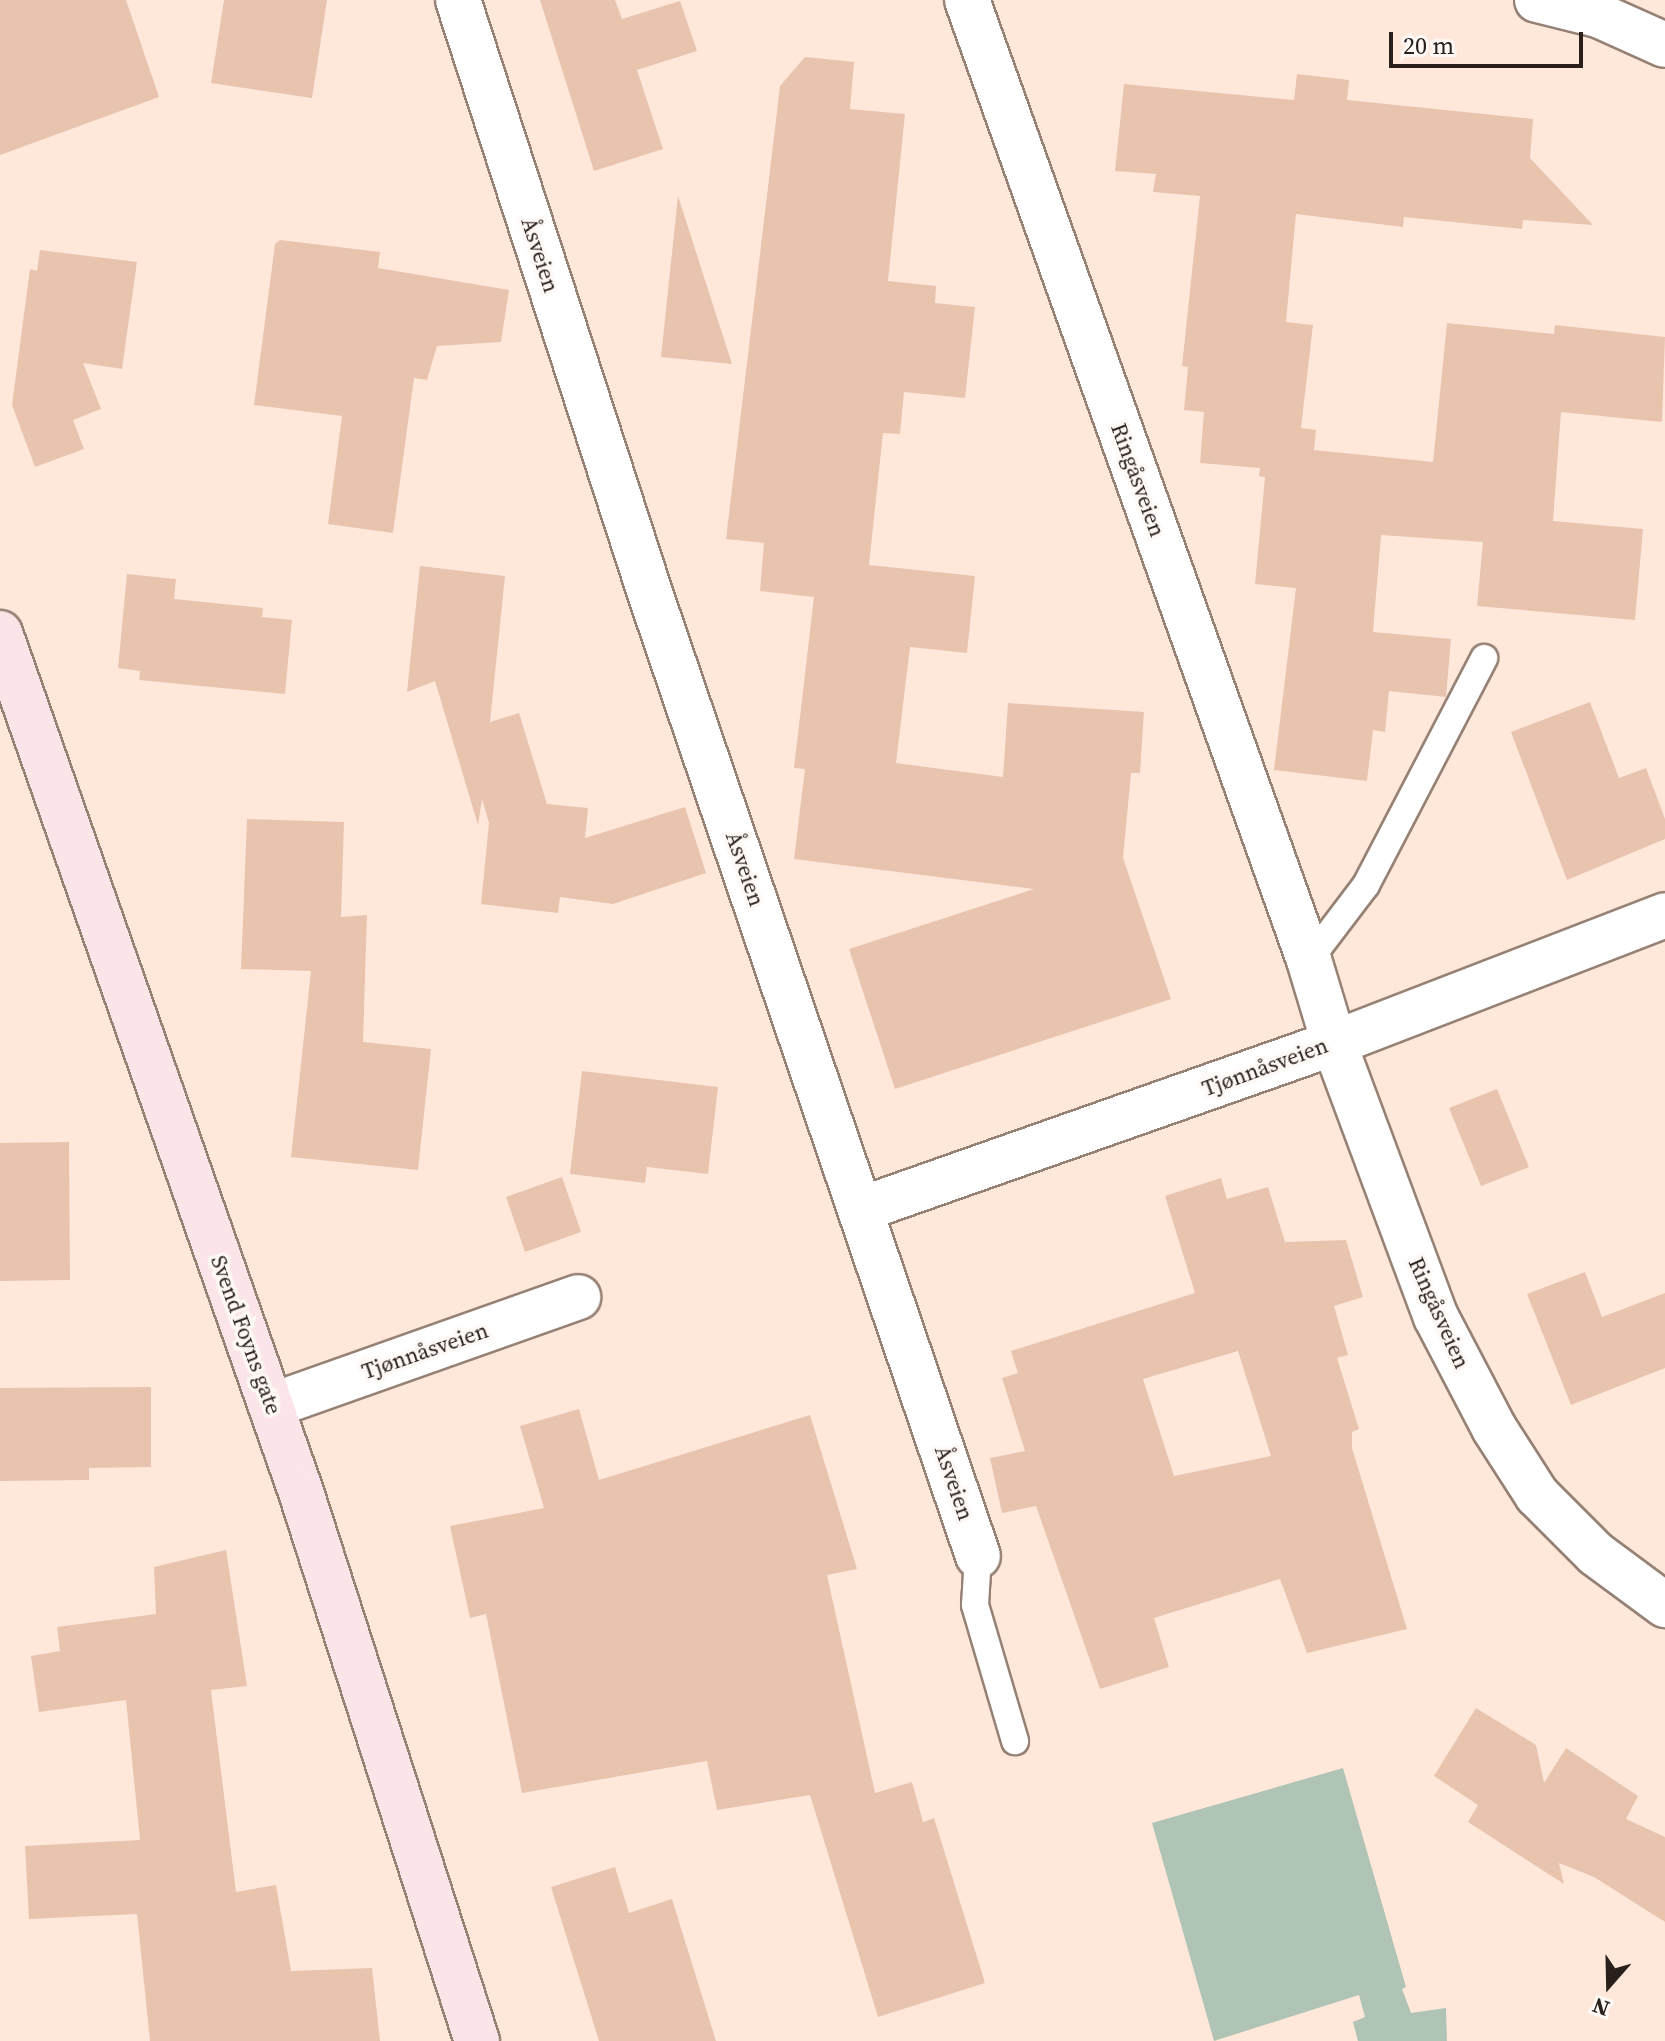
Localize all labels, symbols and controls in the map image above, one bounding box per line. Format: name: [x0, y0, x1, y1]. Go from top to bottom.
scale bar: [1393, 16, 1587, 66]
text: 20 m: [1403, 29, 1454, 62]
street label: Åsveien: [516, 214, 564, 296]
street label: Ringåsveien: [1105, 420, 1171, 540]
street label: Åsveien: [720, 828, 770, 910]
street label: Tjønnåsveien: [1199, 1032, 1331, 1102]
street label: Svend Foyns gate: [205, 1252, 287, 1418]
street label: Ringåsveien: [1403, 1253, 1475, 1373]
street label: Tjønnåsveien: [358, 1317, 492, 1385]
street label: Åsveien: [929, 1442, 979, 1524]
north arrow: [1569, 1945, 1649, 2025]
text: N: [1588, 1991, 1613, 2024]

